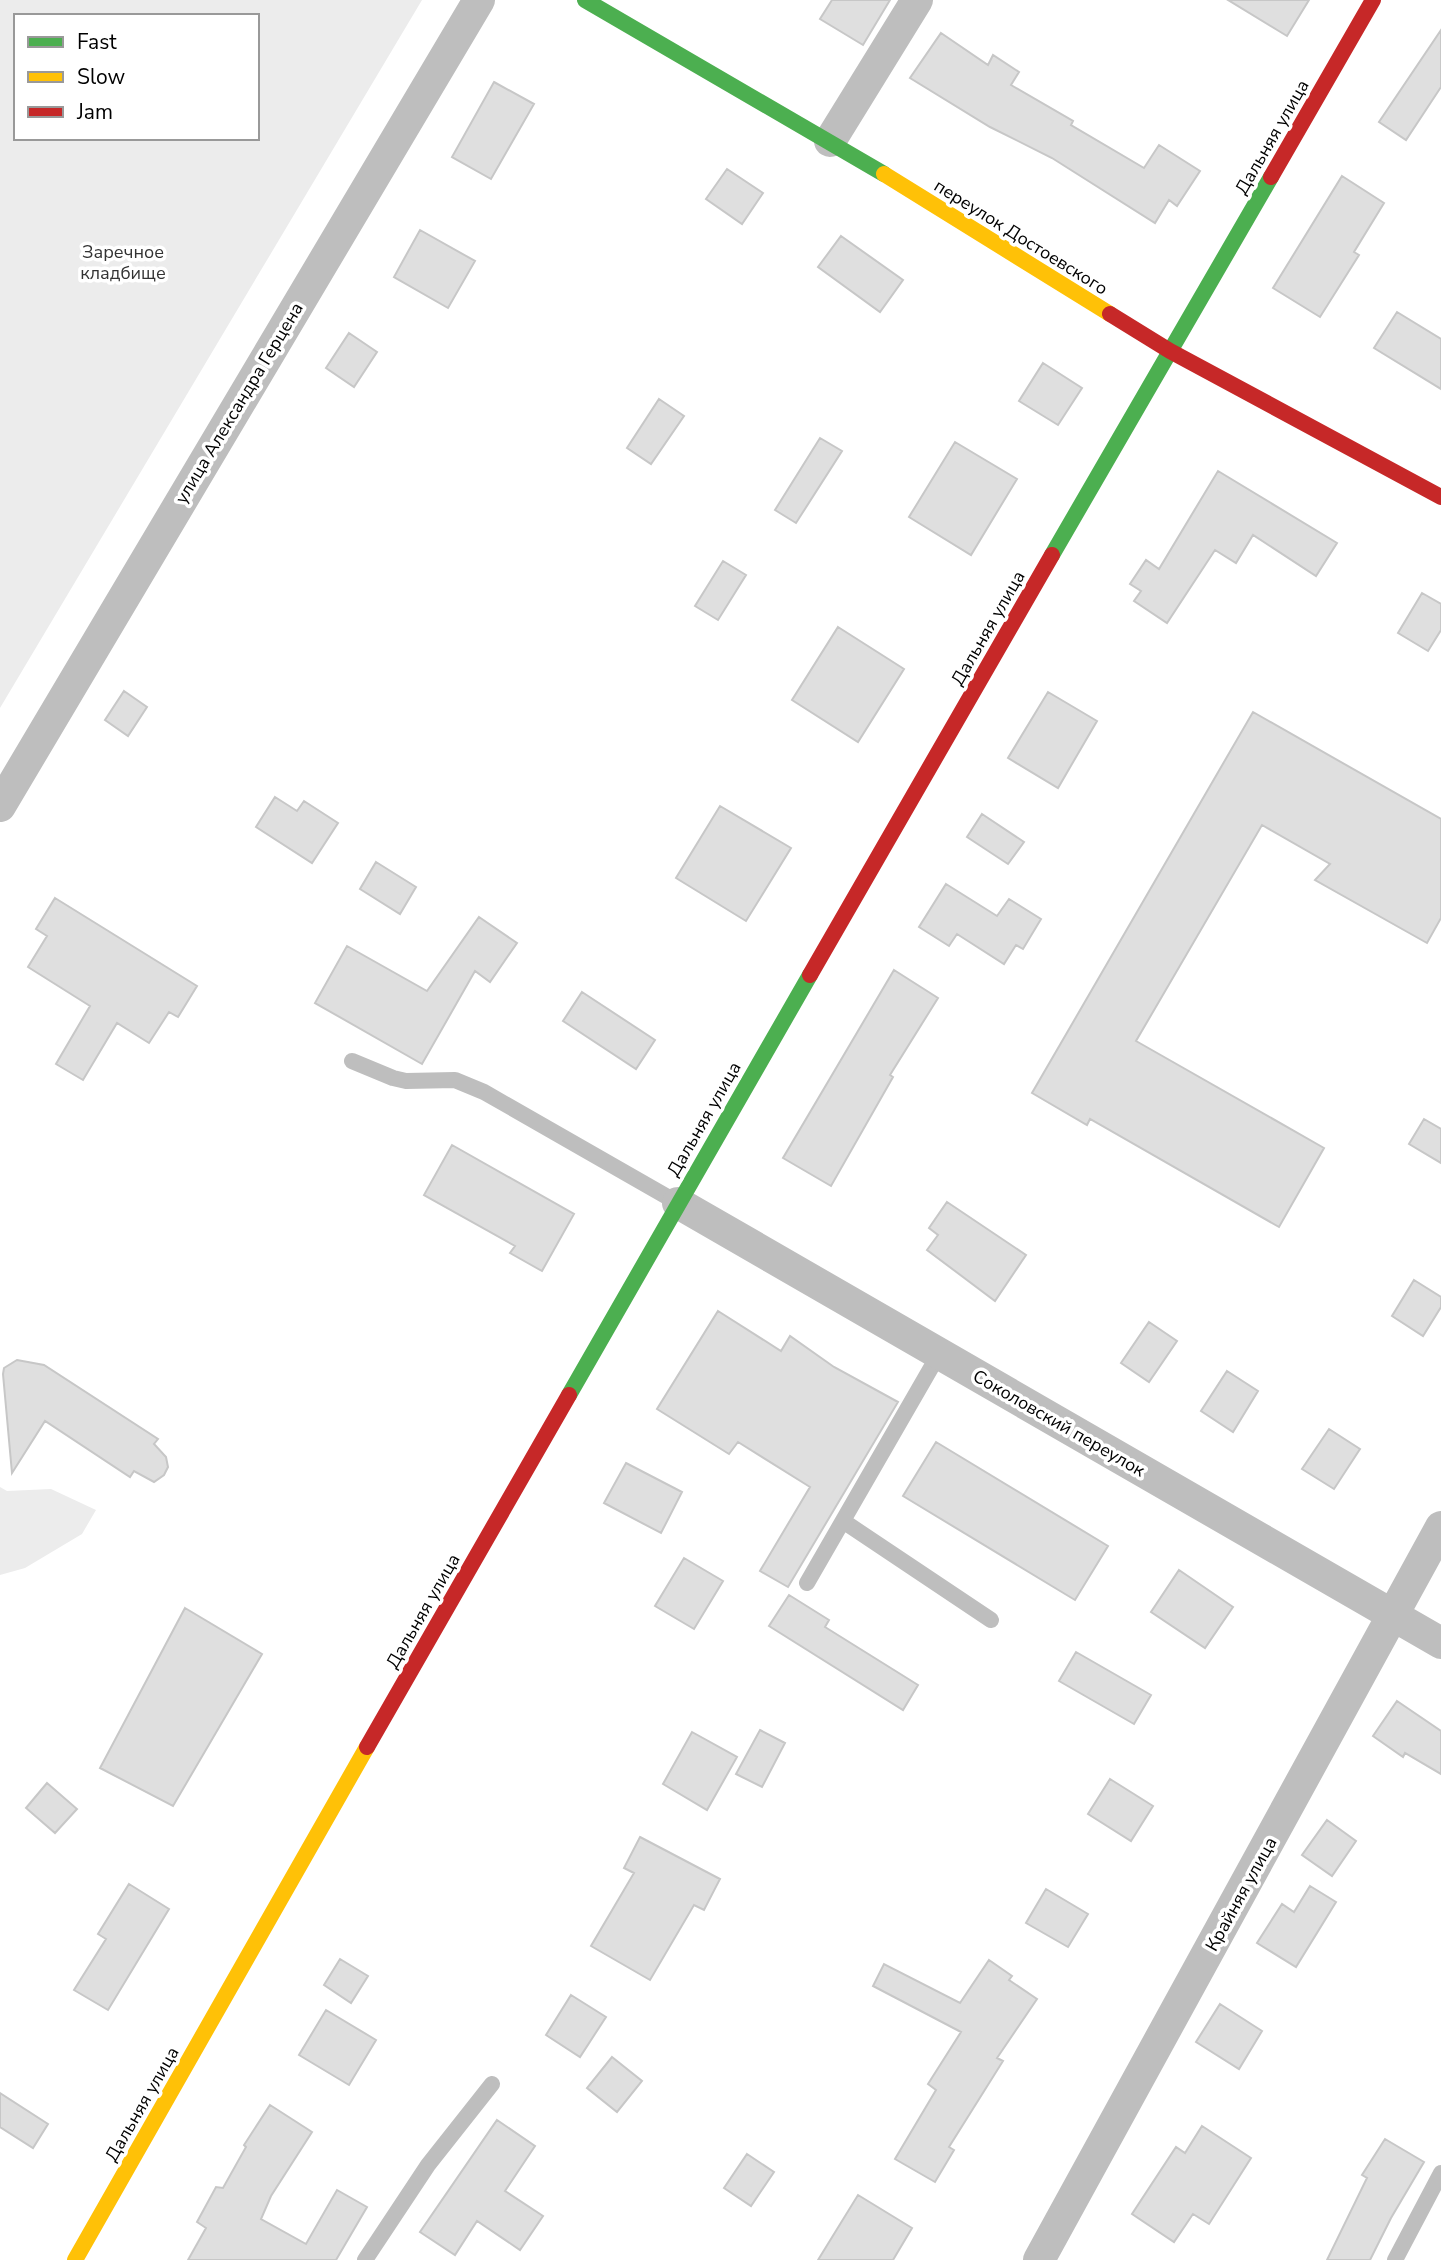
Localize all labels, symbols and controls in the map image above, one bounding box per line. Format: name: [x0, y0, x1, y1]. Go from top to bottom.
legend: [14, 14, 259, 140]
text: Fast: [77, 28, 117, 56]
text: Slow: [77, 63, 126, 91]
street label: Дальняя улица: [1229, 75, 1315, 199]
text: Jam: [76, 98, 113, 126]
street label: переулок Достоевского: [930, 174, 1112, 300]
park label: Заречное кладбище: [80, 240, 166, 285]
street label: улица Александра Герцена: [169, 298, 309, 508]
street label: Дальняя улица: [945, 566, 1031, 690]
street label: Дальняя улица: [661, 1057, 747, 1181]
street label: Соколовский переулок: [969, 1364, 1150, 1482]
street label: Дальняя улица: [380, 1549, 466, 1673]
street label: Крайняя улица: [1200, 1833, 1282, 1955]
street label: Дальняя улица: [99, 2042, 185, 2166]

